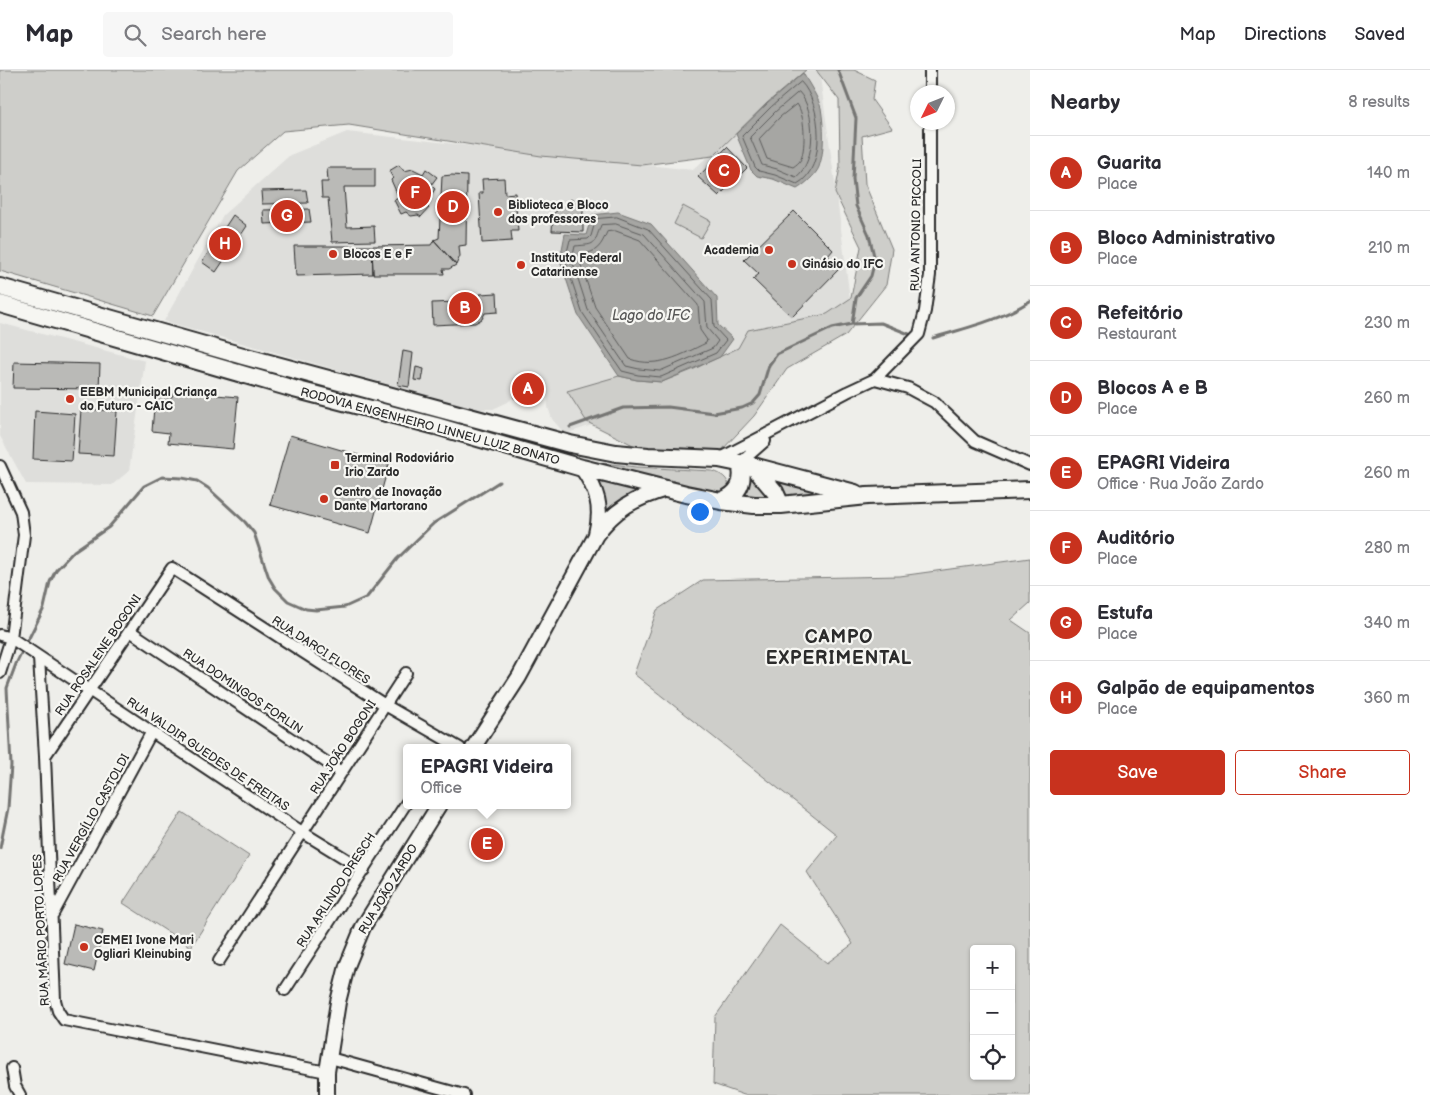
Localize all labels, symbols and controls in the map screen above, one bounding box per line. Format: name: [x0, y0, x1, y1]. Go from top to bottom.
search box: [103, 12, 453, 57]
text: Map: [25, 20, 73, 49]
icon: search: [121, 21, 149, 49]
text: Search here: [161, 23, 267, 46]
text: Map: [1180, 24, 1216, 45]
text: Directions: [1244, 24, 1326, 45]
text: Saved: [1354, 24, 1405, 45]
north arrow: [910, 85, 955, 130]
text: Nearby: [1050, 90, 1120, 115]
text: 8 results: [1348, 93, 1410, 112]
pin: C: [708, 152, 740, 190]
text: Guarita: [1097, 152, 1162, 175]
street label: RUA ANTONIO PICCOLI: [908, 158, 925, 292]
text: A: [1061, 164, 1071, 183]
text: 140 m: [1367, 164, 1410, 183]
pin: F: [399, 174, 431, 212]
text: Place: [1097, 175, 1138, 194]
pin: D: [437, 188, 469, 226]
pin: G: [271, 197, 303, 235]
place label: Biblioteca e Bloco dos professores: [508, 198, 609, 227]
marker: Biblioteca e Bloco dos professores: [492, 206, 504, 218]
pin: H: [209, 225, 241, 263]
text: Bloco Administrativo: [1097, 227, 1275, 250]
text: B: [1060, 239, 1072, 258]
text: 210 m: [1368, 239, 1410, 258]
place label: Academia: [703, 243, 759, 258]
marker: Academia: [763, 244, 775, 256]
place label: Blocos E e F: [343, 247, 413, 262]
marker: Blocos E e F: [327, 248, 339, 260]
text: Place: [1097, 250, 1138, 269]
place label: Instituto Federal Catarinense: [531, 251, 621, 280]
place label: Ginásio do IFC: [802, 257, 884, 272]
marker: Ginásio do IFC: [786, 258, 798, 270]
marker: Instituto Federal Catarinense: [515, 259, 527, 271]
pin: B: [449, 289, 481, 327]
text: Refeitório: [1097, 302, 1183, 325]
water label: Lago do IFC: [612, 307, 691, 324]
text: C: [1060, 314, 1072, 333]
text: 230 m: [1364, 314, 1410, 333]
text: Restaurant: [1097, 325, 1177, 344]
pin: A: [512, 370, 544, 408]
text: Blocos A e B: [1097, 377, 1208, 400]
street label: RODOVIA ENGENHEIRO LINNEU LUIZ BONATO: [299, 384, 561, 468]
place label: EEBM Municipal Criança do Futuro - CAIC: [80, 385, 217, 414]
text: D: [1060, 389, 1072, 408]
text: 260 m: [1364, 389, 1410, 408]
marker: EEBM Municipal Criança do Futuro - CAIC: [64, 393, 76, 405]
text: Place: [1097, 400, 1138, 419]
place label: Terminal Rodoviário Irio Zardo: [345, 451, 454, 480]
text: EPAGRI Videira: [1097, 452, 1230, 475]
marker: Terminal Rodoviário Irio Zardo: [329, 459, 341, 471]
text: E: [1061, 464, 1071, 483]
text: 260 m: [1364, 464, 1410, 483]
text: Office · Rua João Zardo: [1097, 475, 1264, 494]
place label: Centro de Inovação Dante Martorano: [334, 485, 442, 514]
marker: Centro de Inovação Dante Martorano: [318, 493, 330, 505]
your location: [687, 499, 713, 525]
text: Auditório: [1097, 527, 1175, 550]
text: F: [1061, 539, 1071, 558]
text: 280 m: [1364, 539, 1410, 558]
text: Place: [1097, 550, 1138, 569]
street label: RUA ROSALENE BOGONI: [52, 592, 145, 719]
text: Estufa: [1097, 602, 1153, 625]
street label: RUA DARCI FLORES: [269, 613, 373, 688]
text: G: [1060, 614, 1072, 633]
text: 340 m: [1363, 614, 1410, 633]
text: Place: [1097, 625, 1138, 644]
district label: CAMPO EXPERIMENTAL: [766, 627, 912, 669]
street label: RUA DOMINGOS FORLIN: [180, 646, 306, 737]
text: Galpão de equipamentos: [1097, 677, 1315, 700]
text: H: [1060, 689, 1072, 708]
text: 360 m: [1363, 689, 1410, 708]
street label: RUA VALDIR GUEDES DE FREITAS: [124, 694, 292, 815]
street label: RUA JOÃO BOGONI: [306, 697, 380, 797]
text: Place: [1097, 700, 1138, 719]
popup: [403, 744, 571, 809]
street label: RUA VERGÍLIO CASTOLDI: [48, 750, 133, 885]
button: Save: [1050, 750, 1225, 795]
button: Share: [1235, 750, 1410, 795]
text: EPAGRI Videira: [420, 756, 554, 779]
text: Office: [420, 779, 462, 798]
pin: E: [471, 825, 503, 863]
street label: RUA ARLINDO DRESCH: [294, 830, 379, 950]
street label: RUA JOÃO ZARDO: [355, 841, 421, 937]
street label: RUA MÁRIO PORTO LOPES: [28, 853, 53, 1007]
place label: CEMEI Ivone Mari Ogliari Kleinubing: [94, 933, 194, 962]
marker: CEMEI Ivone Mari Ogliari Kleinubing: [78, 941, 90, 953]
map controls: [970, 945, 1015, 1080]
button: +: [970, 945, 1015, 990]
button: −: [970, 990, 1015, 1035]
button: locate: [970, 1035, 1015, 1080]

